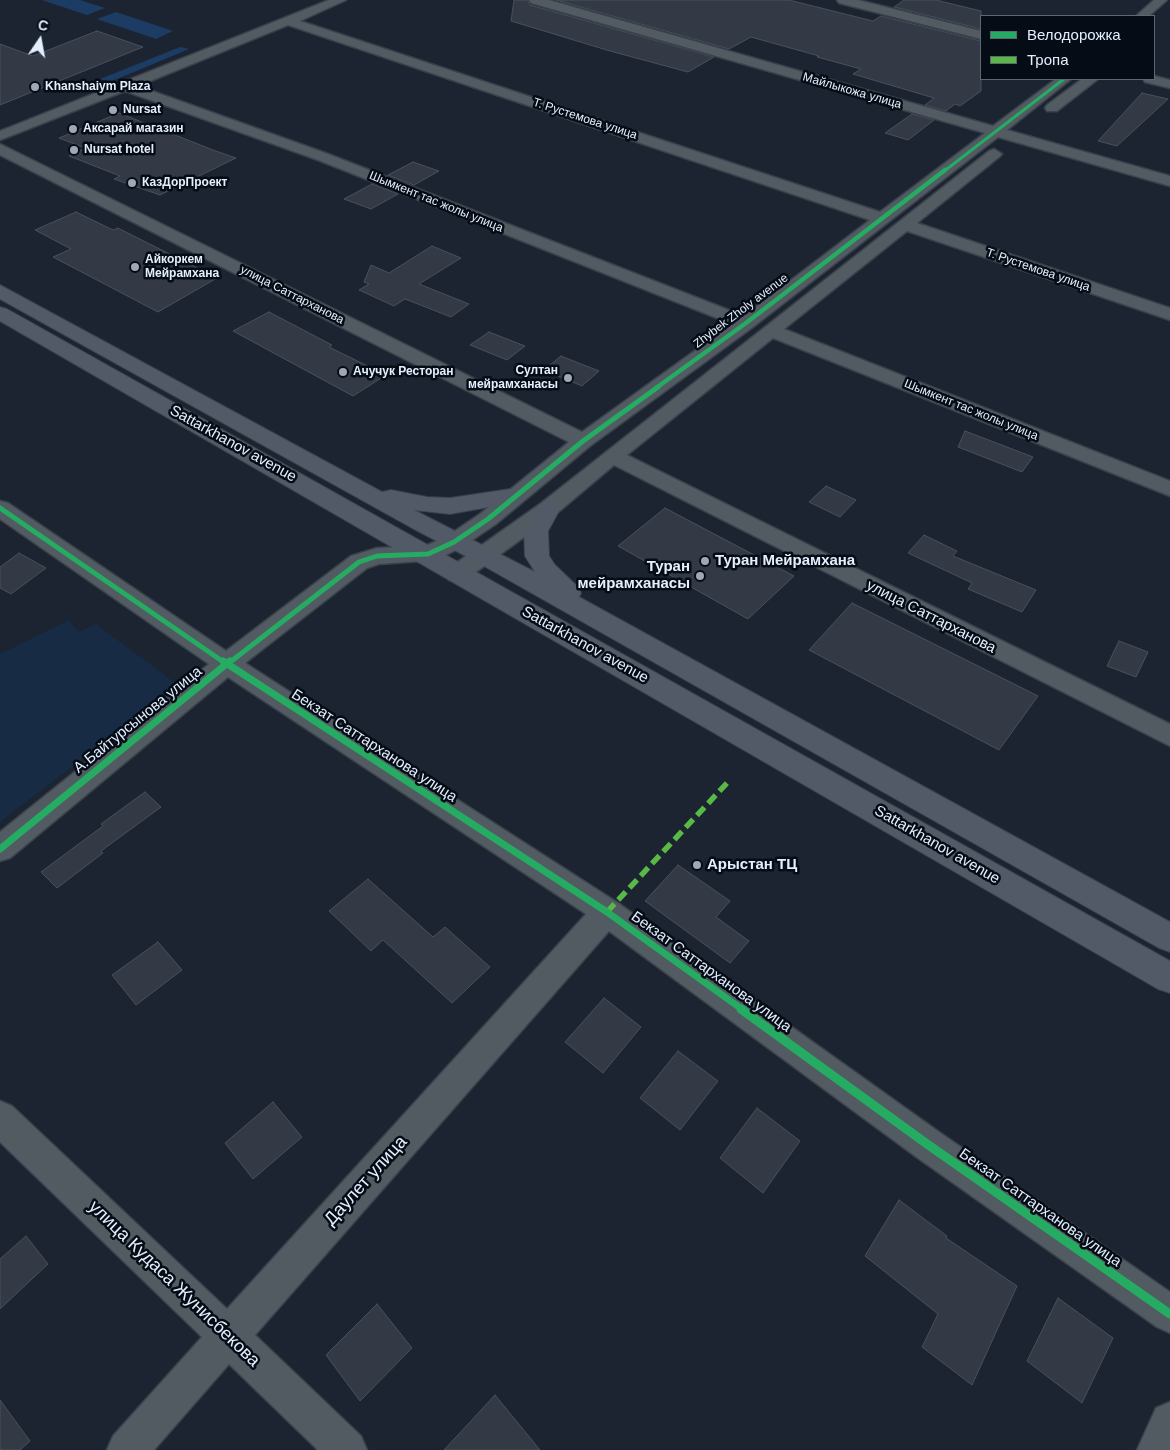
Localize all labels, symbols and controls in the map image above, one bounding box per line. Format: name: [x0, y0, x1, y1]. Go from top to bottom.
north arrow: [15, 15, 65, 65]
legend: [980, 15, 1155, 80]
text: С: [37, 16, 50, 34]
text: Велодорожка: [1027, 26, 1121, 43]
text: Тропа: [1027, 51, 1068, 68]
street label: Майлыкожа улица: [801, 70, 903, 112]
place label: Khanshaiym Plaza: [45, 80, 150, 94]
marker: Khanshaiym Plaza: [29, 81, 41, 93]
street label: Т. Рустемова улица: [531, 95, 639, 143]
place label: Nursat: [123, 103, 161, 117]
marker: Nursat: [107, 104, 119, 116]
place label: Аксарай магазин: [83, 122, 184, 136]
marker: Аксарай магазин: [67, 123, 79, 135]
place label: Nursat hotel: [84, 143, 154, 157]
marker: Nursat hotel: [68, 144, 80, 156]
street label: Шымкент тас жолы улица: [367, 169, 505, 235]
place label: КазДорПроект: [142, 176, 227, 190]
marker: КазДорПроект: [126, 177, 138, 189]
street label: Т. Рустемова улица: [984, 245, 1092, 295]
place label: Айкоркем Мейрамхана: [145, 253, 219, 281]
marker: Айкоркем Мейрамхана: [129, 261, 141, 273]
street label: улица Саттарханова: [238, 263, 346, 327]
street label: Zhybek Zholy avenue: [691, 271, 791, 351]
place label: Султан мейрамханасы: [468, 364, 558, 392]
place label: Ачучук Ресторан: [353, 365, 453, 379]
marker: Ачучук Ресторан: [337, 366, 349, 378]
marker: Султан мейрамханасы: [562, 372, 574, 384]
street label: Шымкент тас жолы улица: [902, 377, 1040, 443]
street label: Sattarkhanov avenue: [167, 402, 299, 486]
place label: Туран Мейрамхана: [715, 552, 855, 570]
marker: Туран Мейрамхана: [699, 555, 711, 567]
place label: Туран мейрамханасы: [578, 558, 690, 593]
marker: Туран мейрамханасы: [694, 570, 706, 582]
street label: улица Саттарханова: [863, 577, 999, 657]
street label: Sattarkhanov avenue: [519, 603, 651, 687]
street label: А.Байтурсынова улица: [70, 663, 206, 777]
street label: Бекзат Саттарханова улица: [288, 686, 460, 806]
street label: Sattarkhanov avenue: [871, 802, 1003, 888]
place label: Арыстан ТЦ: [707, 856, 797, 874]
marker: Арыстан ТЦ: [691, 859, 703, 871]
street label: Бекзат Саттарханова улица: [627, 908, 795, 1036]
street label: Даулет улица: [320, 1132, 412, 1230]
street label: Бекзат Саттарханова улица: [955, 1145, 1125, 1271]
street label: улица Кудаса Жунисбекова: [84, 1196, 264, 1372]

